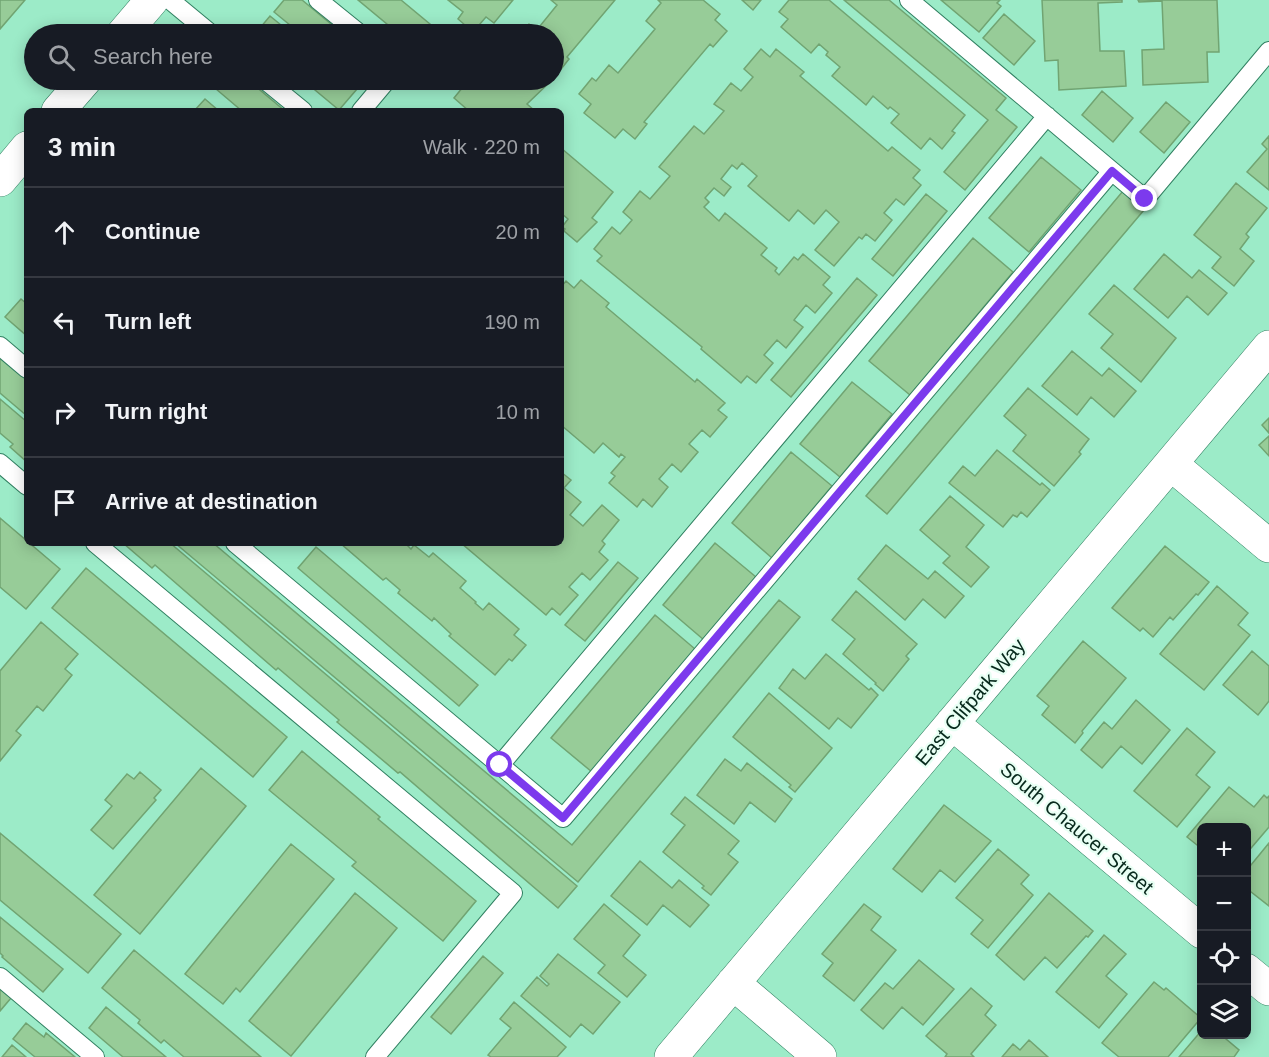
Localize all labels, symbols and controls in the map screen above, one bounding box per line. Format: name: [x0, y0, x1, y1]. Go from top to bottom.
search box: [24, 24, 564, 90]
icon: search: [45, 41, 78, 74]
text: Search here: [93, 44, 213, 69]
text: 3 min: [48, 132, 116, 162]
text: Walk · 220 m: [423, 136, 540, 158]
route end: [1131, 185, 1157, 211]
icon: ahead: [48, 216, 81, 249]
text: Continue: [105, 219, 200, 244]
text: 20 m: [496, 221, 540, 243]
icon: left: [48, 306, 81, 339]
text: Turn left: [105, 309, 191, 334]
text: 190 m: [484, 311, 540, 333]
icon: right: [48, 396, 81, 429]
text: Turn right: [105, 399, 207, 424]
text: 10 m: [496, 401, 540, 423]
icon: arrive: [48, 486, 81, 519]
text: Arrive at destination: [105, 489, 318, 514]
street label: East Clifpark Way: [911, 634, 1029, 770]
route start: [486, 751, 512, 777]
street label: South Chaucer Street: [996, 758, 1158, 899]
map controls: [1197, 823, 1251, 1039]
button: +: [1197, 823, 1251, 877]
button: −: [1197, 877, 1251, 931]
button: locate: [1197, 931, 1251, 985]
button: layers: [1197, 985, 1251, 1039]

